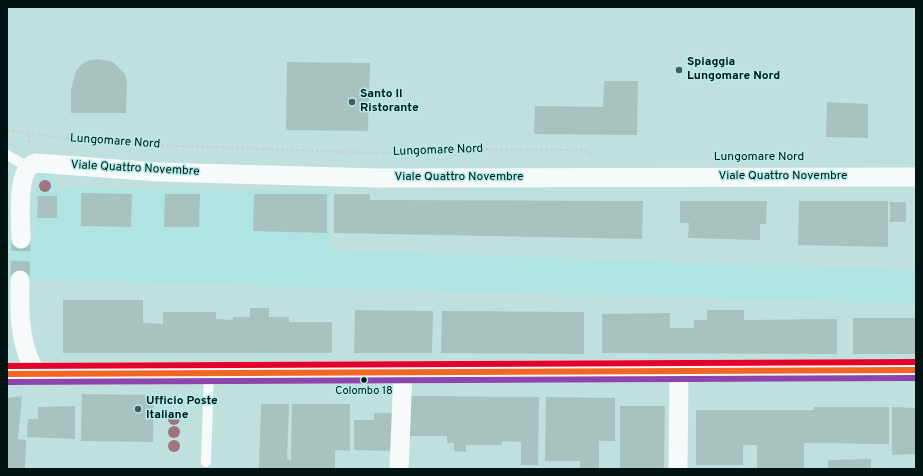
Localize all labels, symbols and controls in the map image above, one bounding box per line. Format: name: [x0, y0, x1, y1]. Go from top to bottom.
place label: Spiaggia Lungomare Nord: [687, 56, 780, 84]
marker: Spiaggia Lungomare Nord: [674, 65, 684, 75]
place label: Santo Il Ristorante: [360, 88, 419, 116]
marker: Santo Il Ristorante: [347, 97, 357, 107]
street label: Lungomare Nord: [69, 132, 161, 152]
street label: Lungomare Nord: [393, 142, 483, 160]
street label: Lungomare Nord: [714, 151, 804, 165]
street label: Viale Quattro Novembre: [70, 158, 200, 180]
street label: Viale Quattro Novembre: [718, 170, 848, 184]
street label: Viale Quattro Novembre: [394, 171, 524, 185]
marker: Colombo 18: [359, 375, 369, 385]
place label: Colombo 18: [335, 385, 393, 399]
place label: Ufficio Poste Italiane: [146, 395, 218, 423]
marker: Ufficio Poste Italiane: [133, 404, 143, 414]

